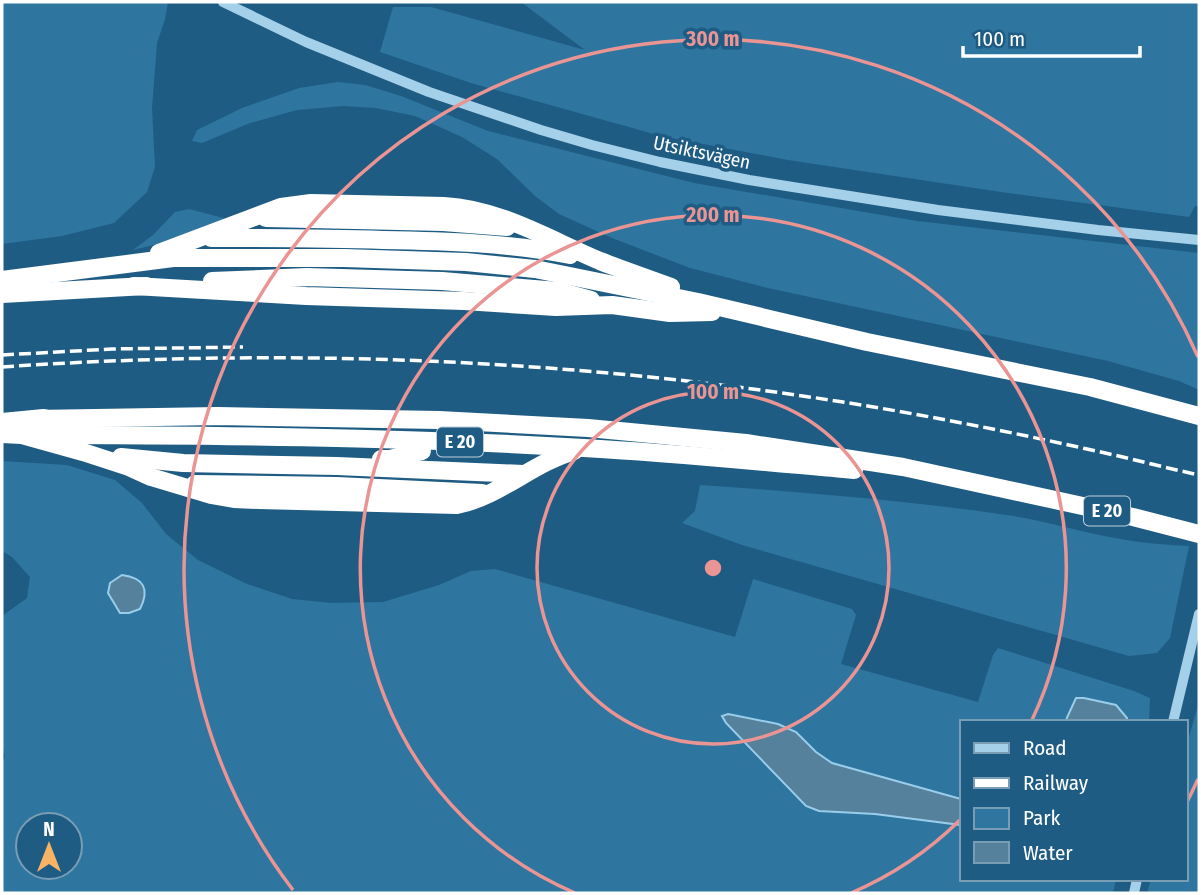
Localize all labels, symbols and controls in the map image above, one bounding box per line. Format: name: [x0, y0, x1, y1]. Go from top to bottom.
scale bar: [963, 14, 1140, 58]
text: 300 m: [685, 26, 740, 52]
text: 100 m: [974, 26, 1025, 52]
street label: Utsiktsvägen: [651, 131, 752, 174]
text: 200 m: [685, 202, 740, 228]
text: 100 m: [687, 379, 739, 405]
road number: E 20: [437, 428, 483, 457]
road number: E 20: [1084, 496, 1130, 526]
centre of rings: [701, 556, 725, 580]
legend: [960, 720, 1187, 881]
text: Road: [1023, 735, 1067, 761]
text: Railway: [1023, 770, 1089, 796]
text: Park: [1023, 805, 1061, 831]
north arrow: [14, 811, 84, 881]
text: N: [43, 818, 55, 841]
text: Water: [1023, 840, 1073, 866]

